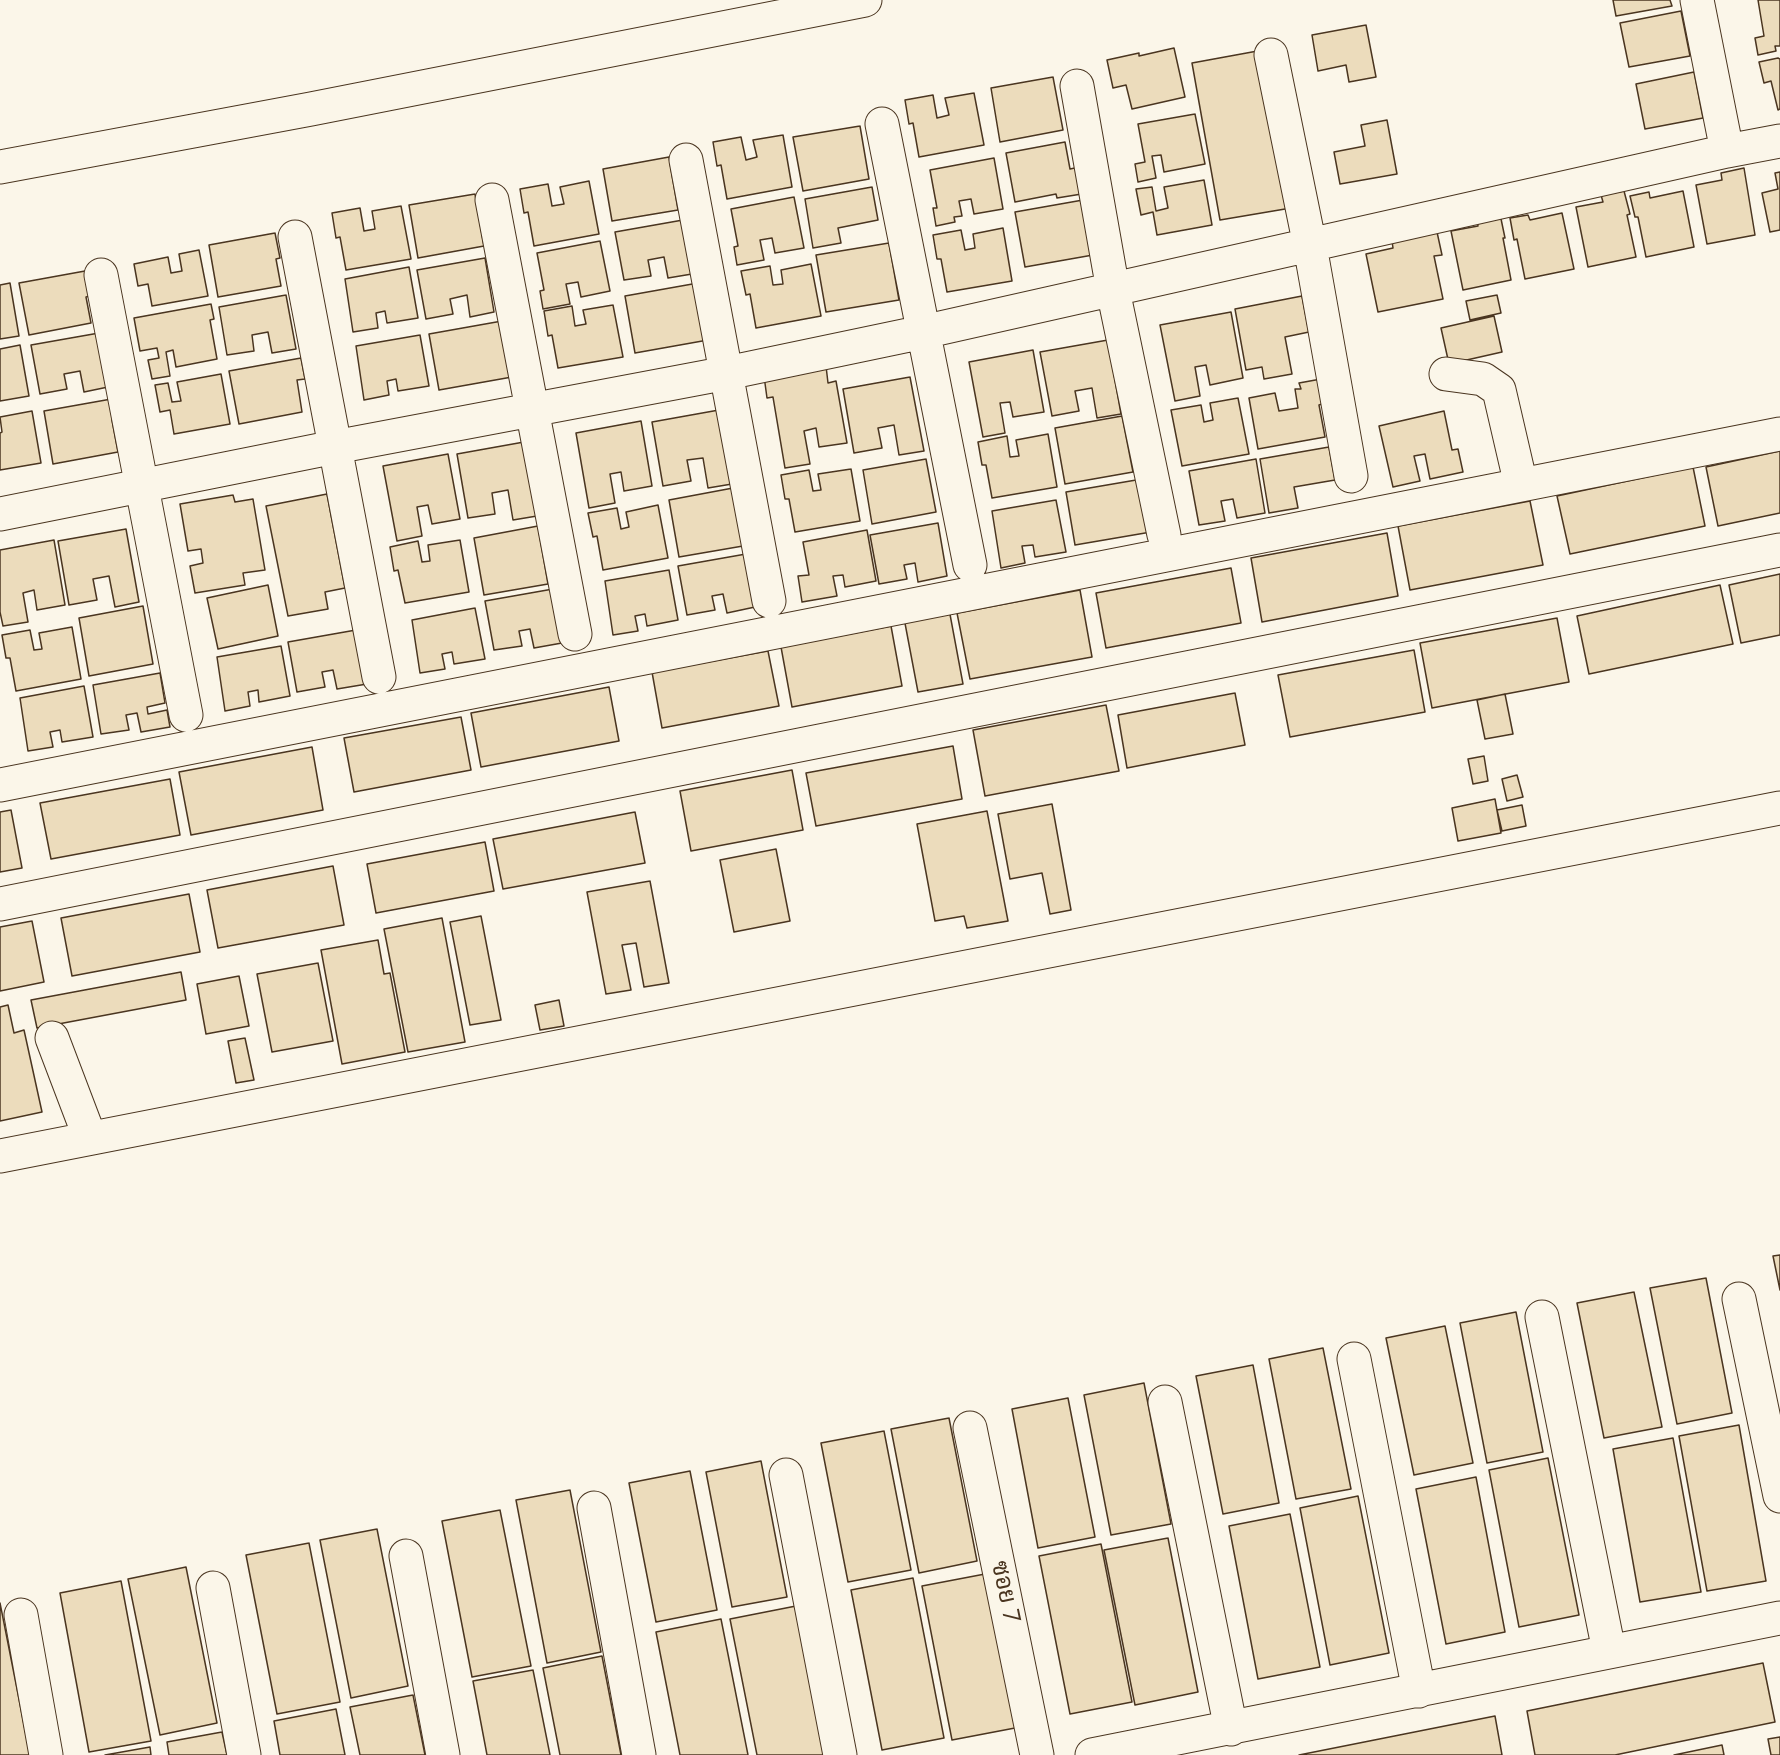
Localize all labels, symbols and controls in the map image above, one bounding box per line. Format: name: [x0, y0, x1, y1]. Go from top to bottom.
street label: ซอย 7: [983, 1558, 1025, 1626]

